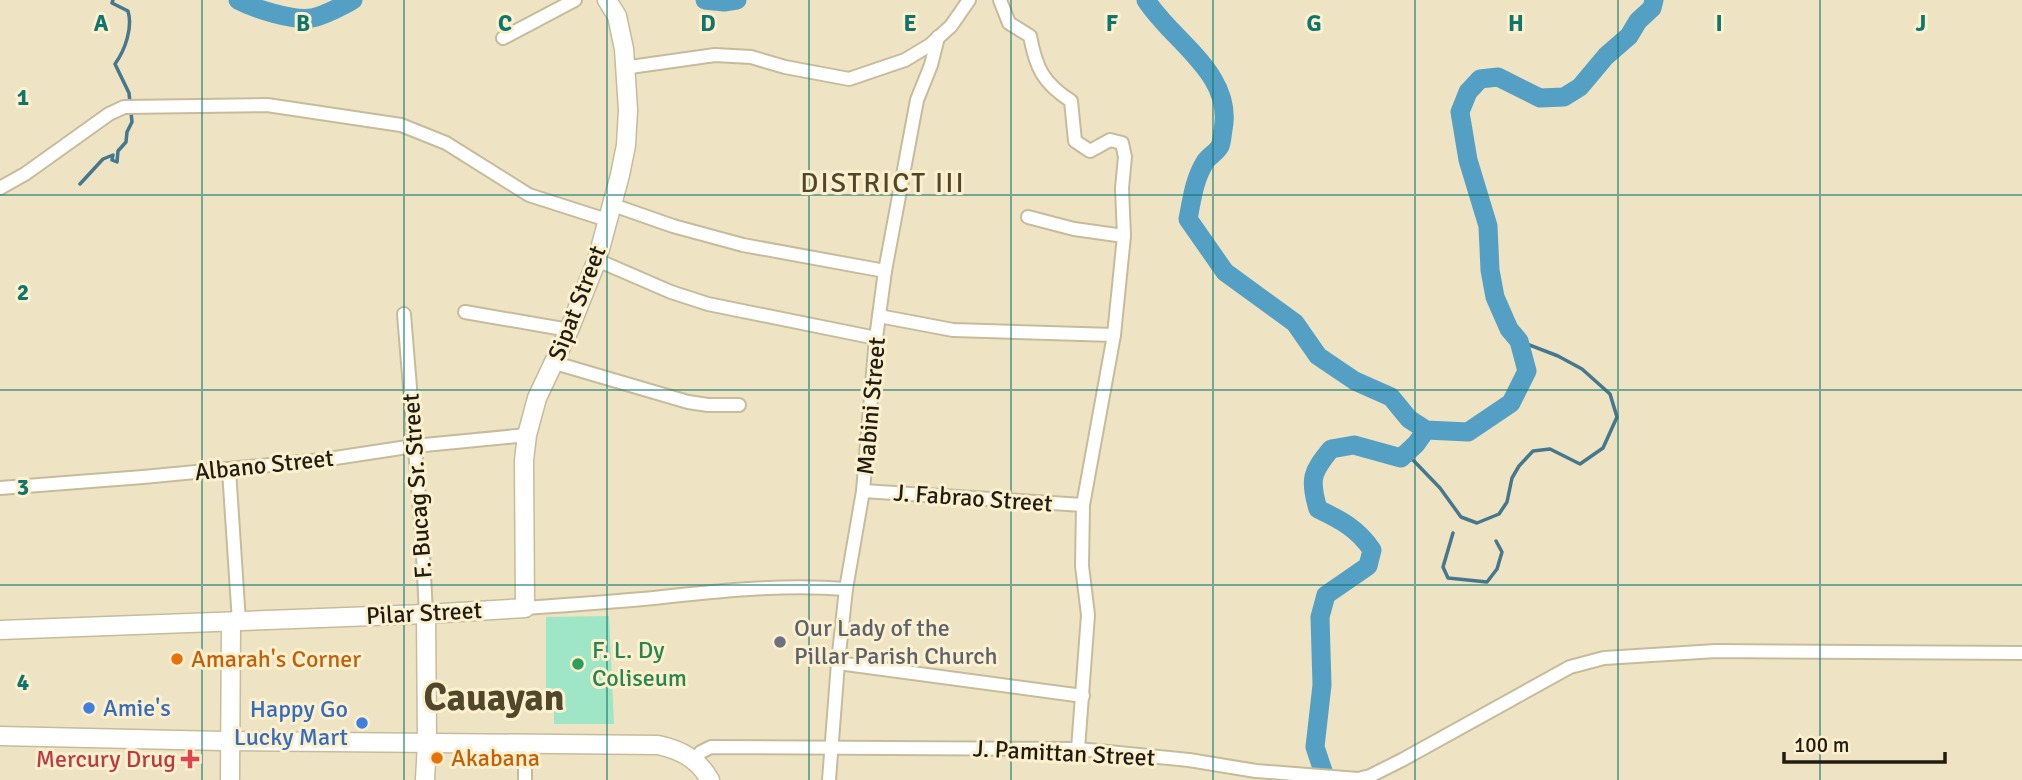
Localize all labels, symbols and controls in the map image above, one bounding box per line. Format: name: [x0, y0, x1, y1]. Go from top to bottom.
text: A: [94, 9, 109, 38]
text: B: [296, 9, 310, 38]
text: C: [498, 9, 512, 38]
text: D: [700, 9, 716, 38]
text: E: [903, 9, 917, 38]
text: F: [1106, 9, 1118, 38]
text: G: [1306, 9, 1322, 38]
text: H: [1508, 9, 1524, 38]
text: I: [1715, 9, 1723, 38]
text: J: [1916, 9, 1926, 38]
text: 1: [17, 83, 29, 112]
district label: DISTRICT III: [800, 166, 966, 200]
street label: Sipat Street: [541, 241, 613, 365]
text: 2: [17, 278, 29, 307]
street label: Mabini Street: [850, 336, 892, 476]
street label: F. Bucag Sr. Street: [396, 392, 438, 580]
street label: Albano Street: [193, 443, 335, 487]
text: 3: [17, 473, 29, 502]
street label: J. Fabrao Street: [892, 477, 1054, 519]
street label: Pilar Street: [365, 595, 483, 631]
place label: Our Lady of the Pillar Parish Church: [794, 613, 998, 671]
marker: Our Lady of the Pillar Parish Church: [772, 634, 788, 650]
place label: F. L. Dy Coliseum: [592, 635, 687, 693]
place label: Amarah's Corner: [191, 644, 361, 674]
marker: Amarah's Corner: [169, 651, 185, 667]
marker: F. L. Dy Coliseum: [570, 656, 586, 672]
text: 4: [17, 668, 29, 697]
district label: Cauayan: [423, 674, 565, 721]
place label: Amie's: [103, 693, 171, 723]
place label: Happy Go Lucky Mart: [234, 694, 348, 752]
marker: Amie's: [81, 700, 97, 716]
marker: Happy Go Lucky Mart: [354, 715, 370, 731]
scale bar: [1784, 720, 1945, 764]
text: 100 m: [1794, 732, 1849, 758]
street label: J. Pamittan Street: [972, 733, 1156, 773]
place label: Akabana: [451, 743, 540, 773]
place label: Mercury Drug: [36, 744, 176, 774]
marker: Akabana: [429, 750, 445, 766]
marker: Mercury Drug: [182, 751, 198, 767]

